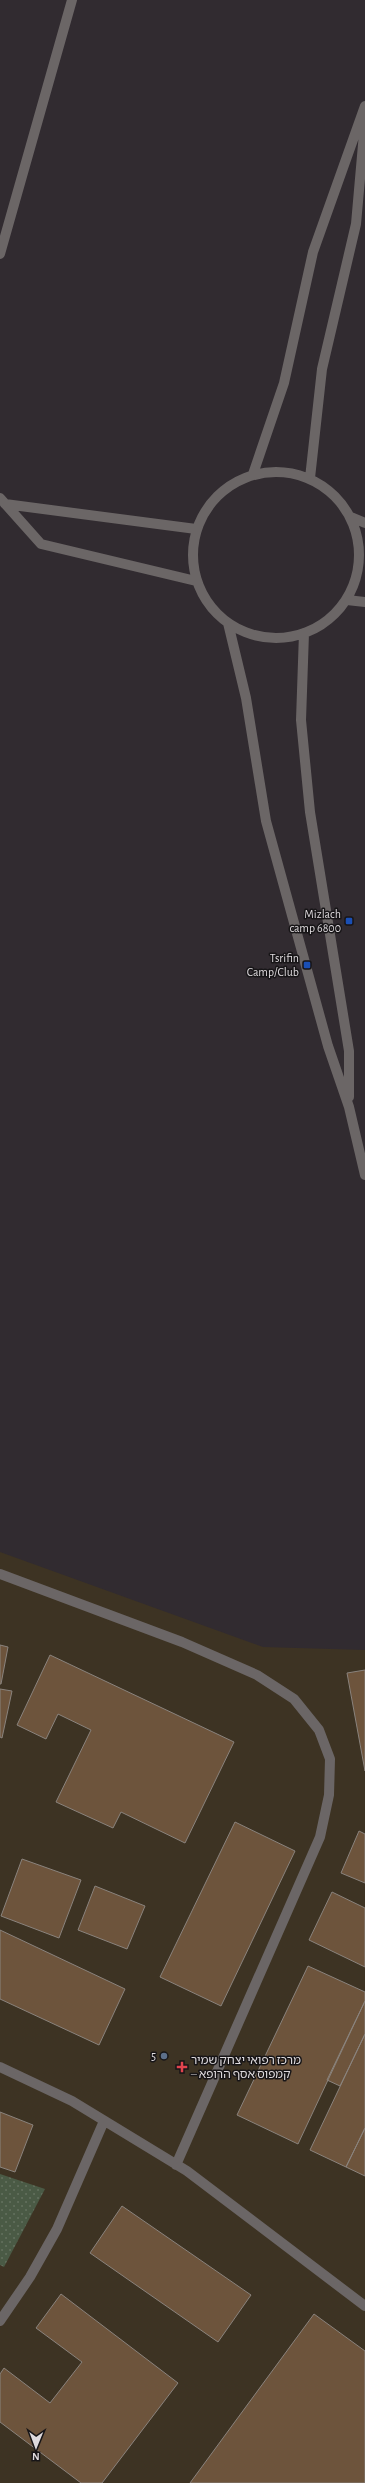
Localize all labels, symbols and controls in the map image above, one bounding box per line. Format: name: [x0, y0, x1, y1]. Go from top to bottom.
place label: Mizlach camp 6800: [289, 908, 341, 934]
marker: Mizlach camp 6800: [344, 916, 354, 926]
place label: Tsrifin Camp/Club: [247, 952, 299, 978]
marker: Tsrifin Camp/Club: [302, 960, 312, 970]
place label: 5: [151, 2050, 156, 2062]
marker: 5: [159, 2051, 169, 2061]
place label: מרכז רפואי יצחק שמיר – קמפוס אסף הרופא: [190, 2054, 301, 2080]
marker: מרכז רפואי יצחק שמיר – קמפוס אסף הרופא: [176, 2061, 188, 2073]
north arrow: [16, 2427, 56, 2467]
text: N: [32, 2451, 40, 2462]

